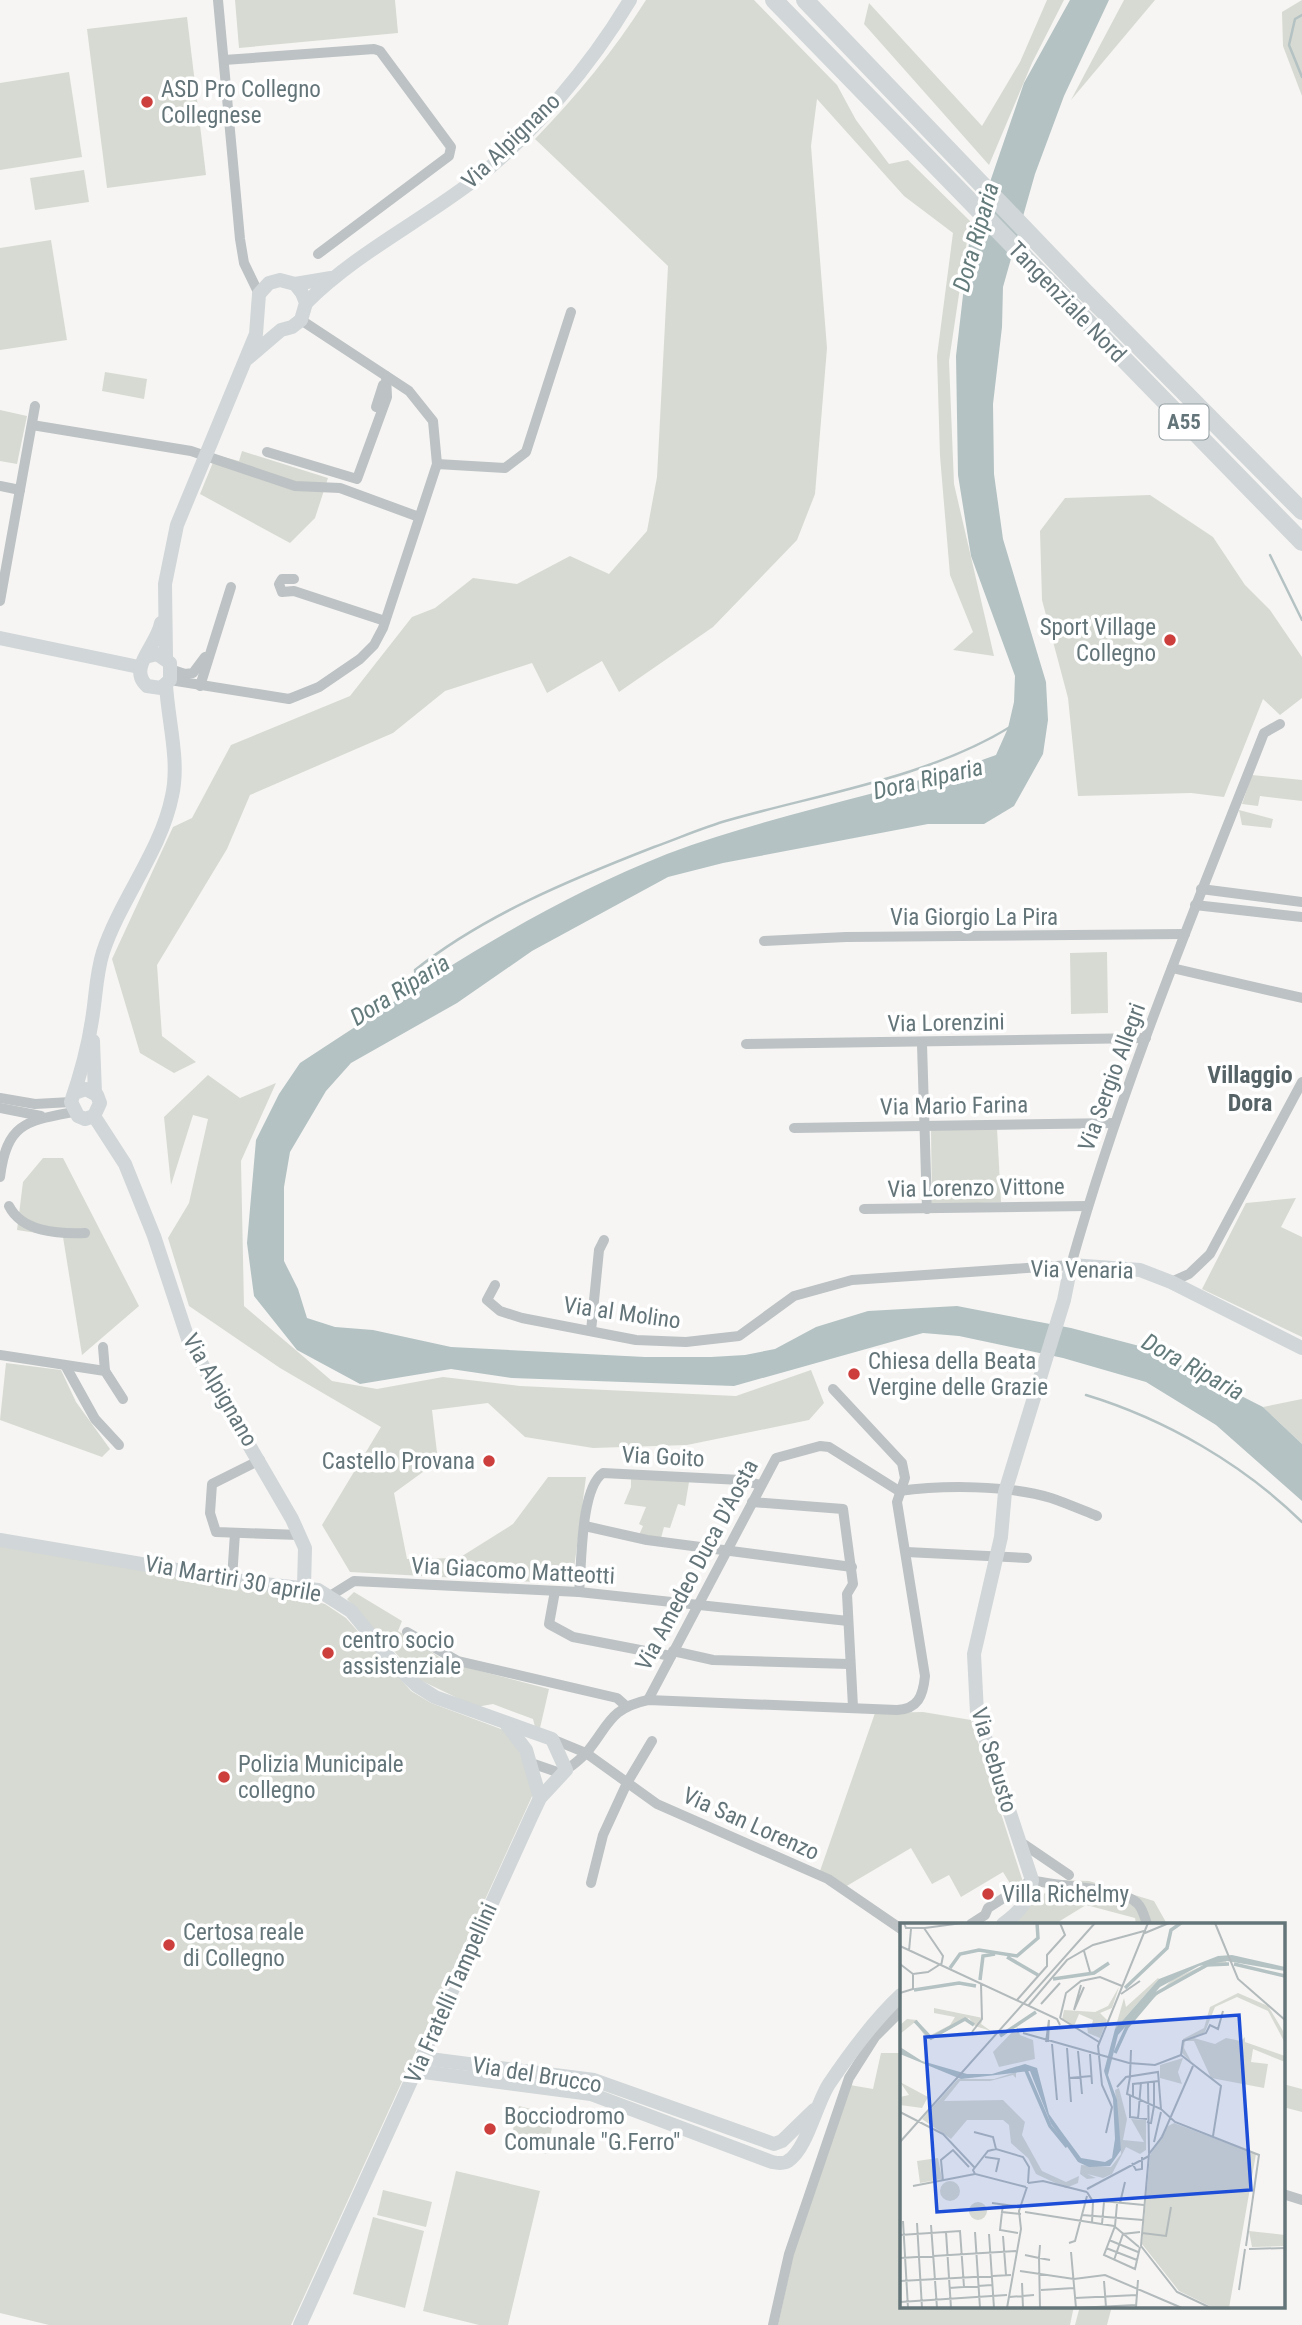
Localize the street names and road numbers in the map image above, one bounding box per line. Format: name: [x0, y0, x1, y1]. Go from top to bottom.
street label: Via Alpignano: [456, 88, 566, 194]
street label: Tangenziale Nord: [1002, 236, 1132, 368]
road number: A55: [1160, 404, 1208, 440]
street label: Via Giorgio La Pira: [890, 904, 1058, 931]
street label: Via Sergio Allegri: [1073, 999, 1151, 1155]
street label: Via Lorenzini: [887, 1008, 1005, 1038]
street label: Via Mario Farina: [880, 1091, 1028, 1121]
street label: Via Lorenzo Vittone: [887, 1173, 1065, 1203]
street label: Via Venaria: [1030, 1256, 1134, 1284]
street label: Via al Molino: [562, 1291, 682, 1335]
street label: Via Alpignano: [177, 1329, 263, 1451]
street label: Via Goito: [621, 1441, 705, 1473]
street label: Via Amedeo Duca D'Aosta: [630, 1455, 764, 1675]
street label: Via Martiri 30 aprile: [143, 1550, 323, 1608]
street label: Via Giacomo Matteotti: [410, 1552, 616, 1590]
street label: Via Sebusto: [965, 1704, 1023, 1816]
street label: Via San Lorenzo: [679, 1782, 823, 1866]
street label: Via Fratelli Tampellini: [399, 1899, 503, 2087]
street label: Via del Brucco: [470, 2051, 604, 2099]

